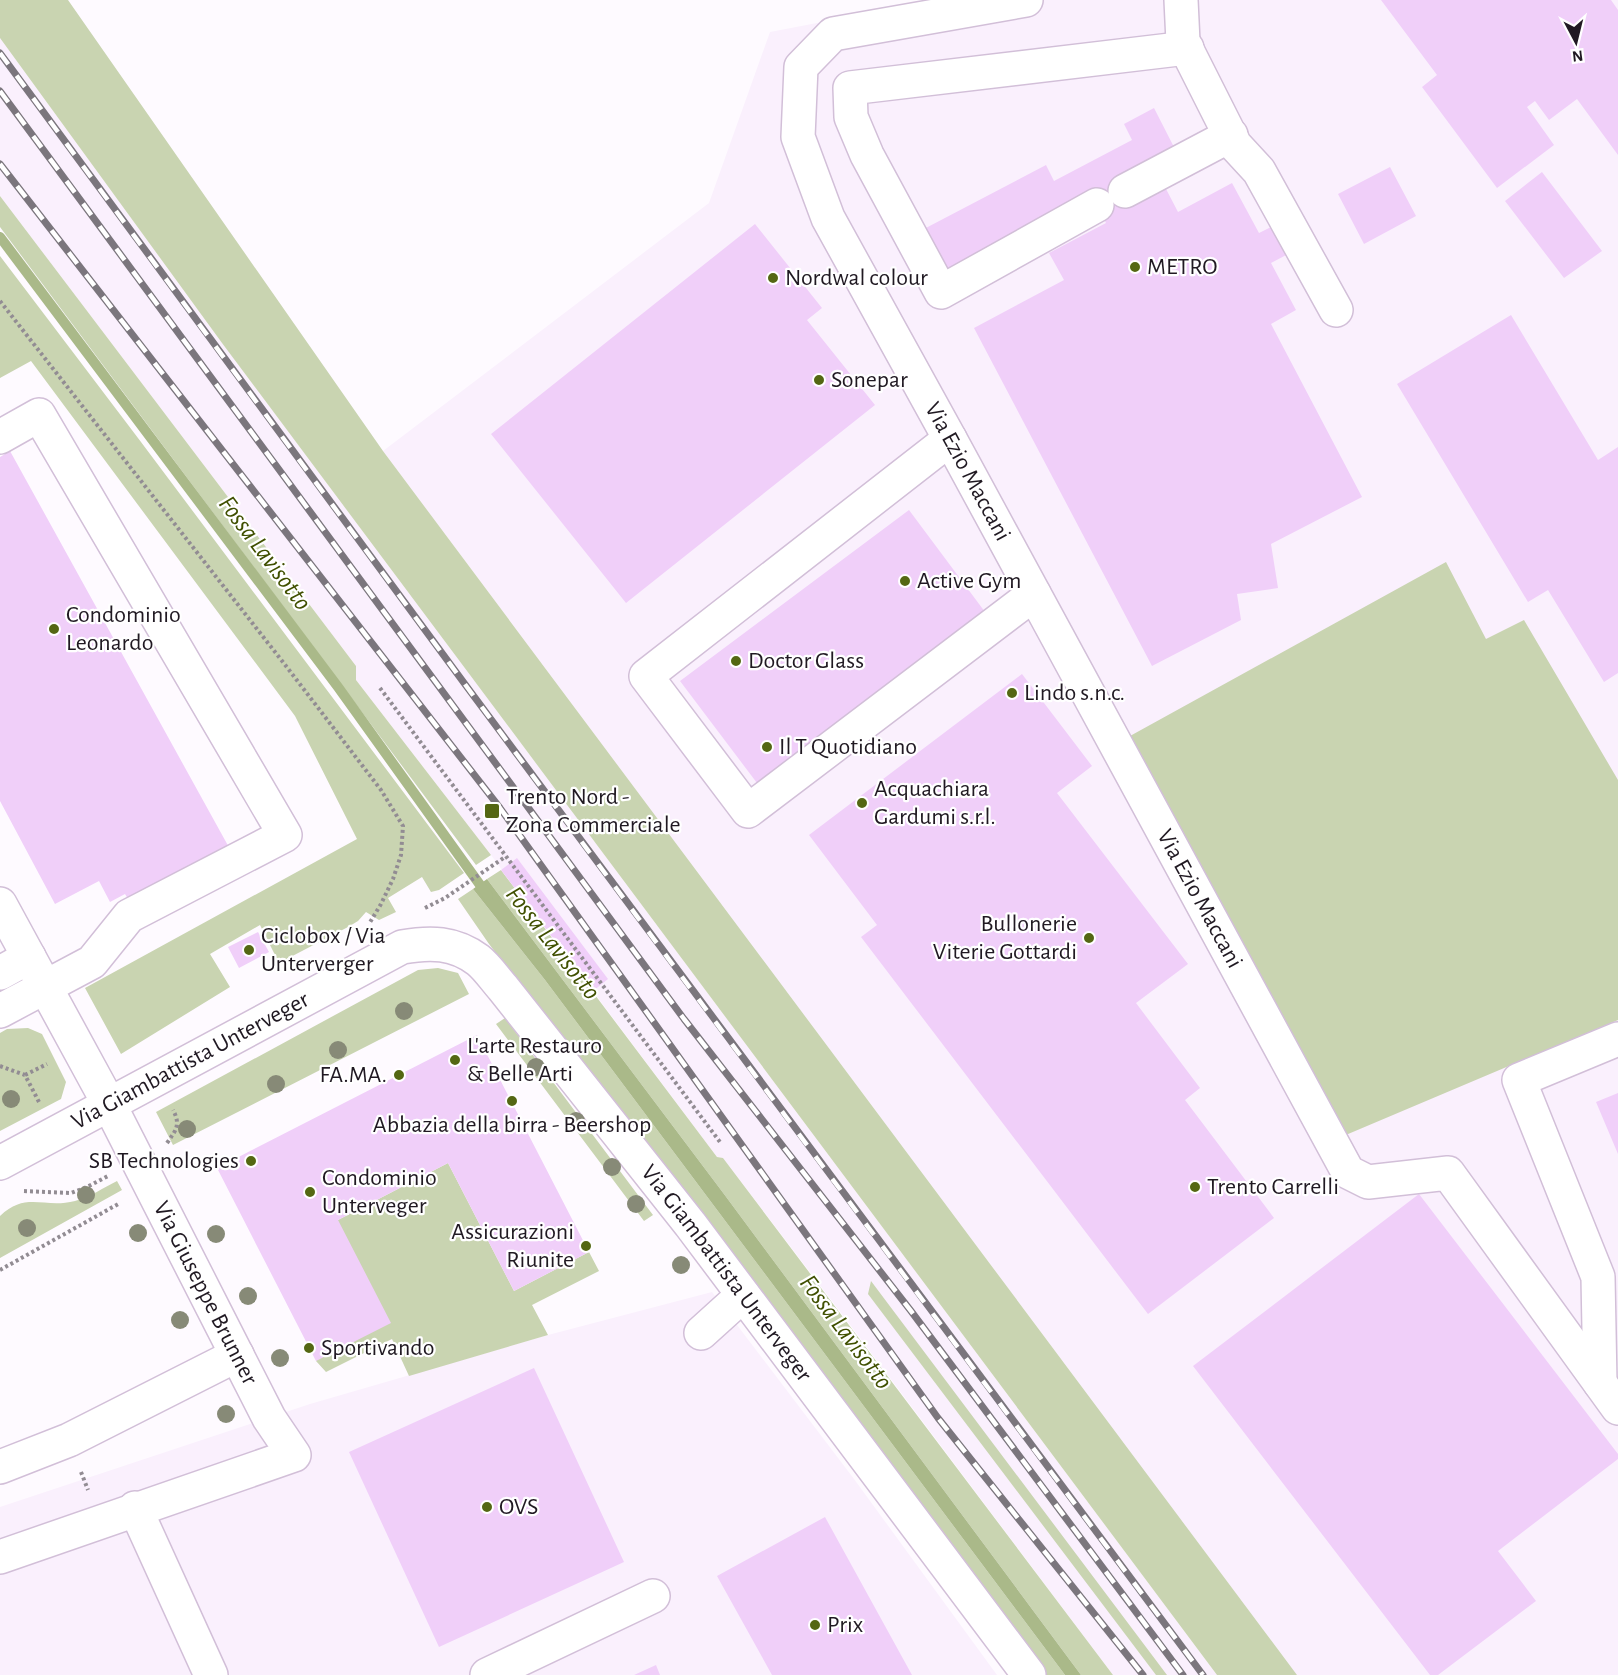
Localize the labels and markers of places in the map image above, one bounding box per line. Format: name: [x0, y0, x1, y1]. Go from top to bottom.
place label: METRO: [1147, 255, 1218, 279]
marker: METRO: [1128, 260, 1142, 274]
place label: Nordwal colour: [785, 266, 928, 290]
marker: Nordwal colour: [766, 271, 780, 285]
place label: Sonepar: [831, 368, 908, 392]
marker: Sonepar: [812, 373, 826, 387]
place label: Active Gym: [917, 569, 1021, 593]
marker: Active Gym: [898, 574, 912, 588]
place label: Condominio Leonardo: [66, 603, 181, 655]
marker: Condominio Leonardo: [47, 622, 61, 636]
place label: Doctor Glass: [748, 649, 864, 673]
marker: Doctor Glass: [729, 654, 743, 668]
place label: Lindo s.n.c.: [1024, 681, 1125, 705]
marker: Lindo s.n.c.: [1005, 686, 1019, 700]
place label: Il T Quotidiano: [779, 735, 917, 759]
marker: Il T Quotidiano: [760, 740, 774, 754]
place label: Acquachiara Gardumi s.r.l.: [874, 777, 996, 829]
place label: Trento Nord - Zona Commerciale: [506, 785, 681, 837]
marker: Acquachiara Gardumi s.r.l.: [855, 796, 869, 810]
marker: Trento Nord - Zona Commerciale: [483, 802, 501, 820]
place label: Bullonerie Viterie Gottardi: [933, 912, 1077, 964]
place label: Ciclobox / Via Unterverger: [261, 924, 386, 976]
marker: Bullonerie Viterie Gottardi: [1082, 931, 1096, 945]
marker: Ciclobox / Via Unterverger: [242, 943, 256, 957]
place label: L'arte Restauro & Belle Arti: [467, 1034, 602, 1086]
marker: L'arte Restauro & Belle Arti: [448, 1053, 462, 1067]
place label: FA.MA.: [320, 1063, 387, 1087]
marker: FA.MA.: [392, 1068, 406, 1082]
marker: Abbazia della birra - Beershop: [505, 1094, 519, 1108]
place label: Abbazia della birra - Beershop: [373, 1113, 651, 1137]
place label: SB Technologies: [89, 1149, 239, 1173]
marker: SB Technologies: [244, 1154, 258, 1168]
place label: Condominio Unterveger: [322, 1166, 437, 1218]
place label: Trento Carrelli: [1207, 1175, 1339, 1199]
marker: Trento Carrelli: [1188, 1180, 1202, 1194]
marker: Condominio Unterveger: [303, 1185, 317, 1199]
place label: Assicurazioni Riunite: [451, 1220, 574, 1272]
marker: Assicurazioni Riunite: [579, 1239, 593, 1253]
place label: Sportivando: [321, 1336, 435, 1360]
marker: Sportivando: [302, 1341, 316, 1355]
place label: OVS: [499, 1495, 538, 1519]
marker: OVS: [480, 1500, 494, 1514]
place label: Prix: [827, 1613, 864, 1637]
marker: Prix: [808, 1618, 822, 1632]

